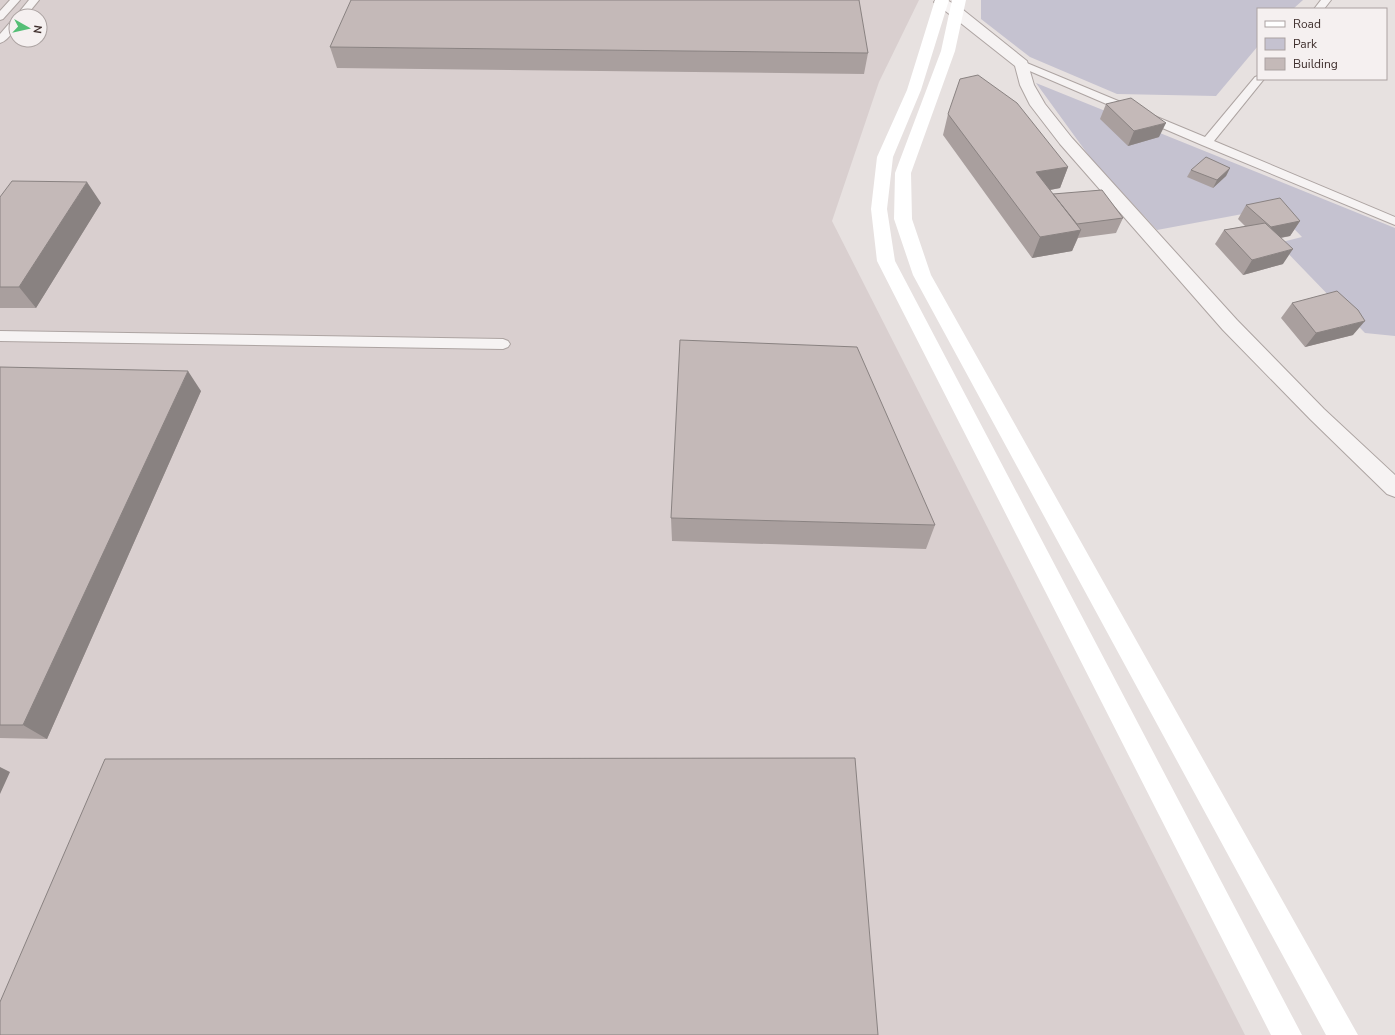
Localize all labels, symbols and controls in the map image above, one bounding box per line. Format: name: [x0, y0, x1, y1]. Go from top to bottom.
north arrow: [8, 8, 48, 48]
legend: [1257, 8, 1387, 80]
text: Road: [1293, 16, 1321, 32]
text: N: [29, 24, 45, 34]
text: Park: [1293, 36, 1318, 52]
text: Building: [1293, 56, 1338, 72]

